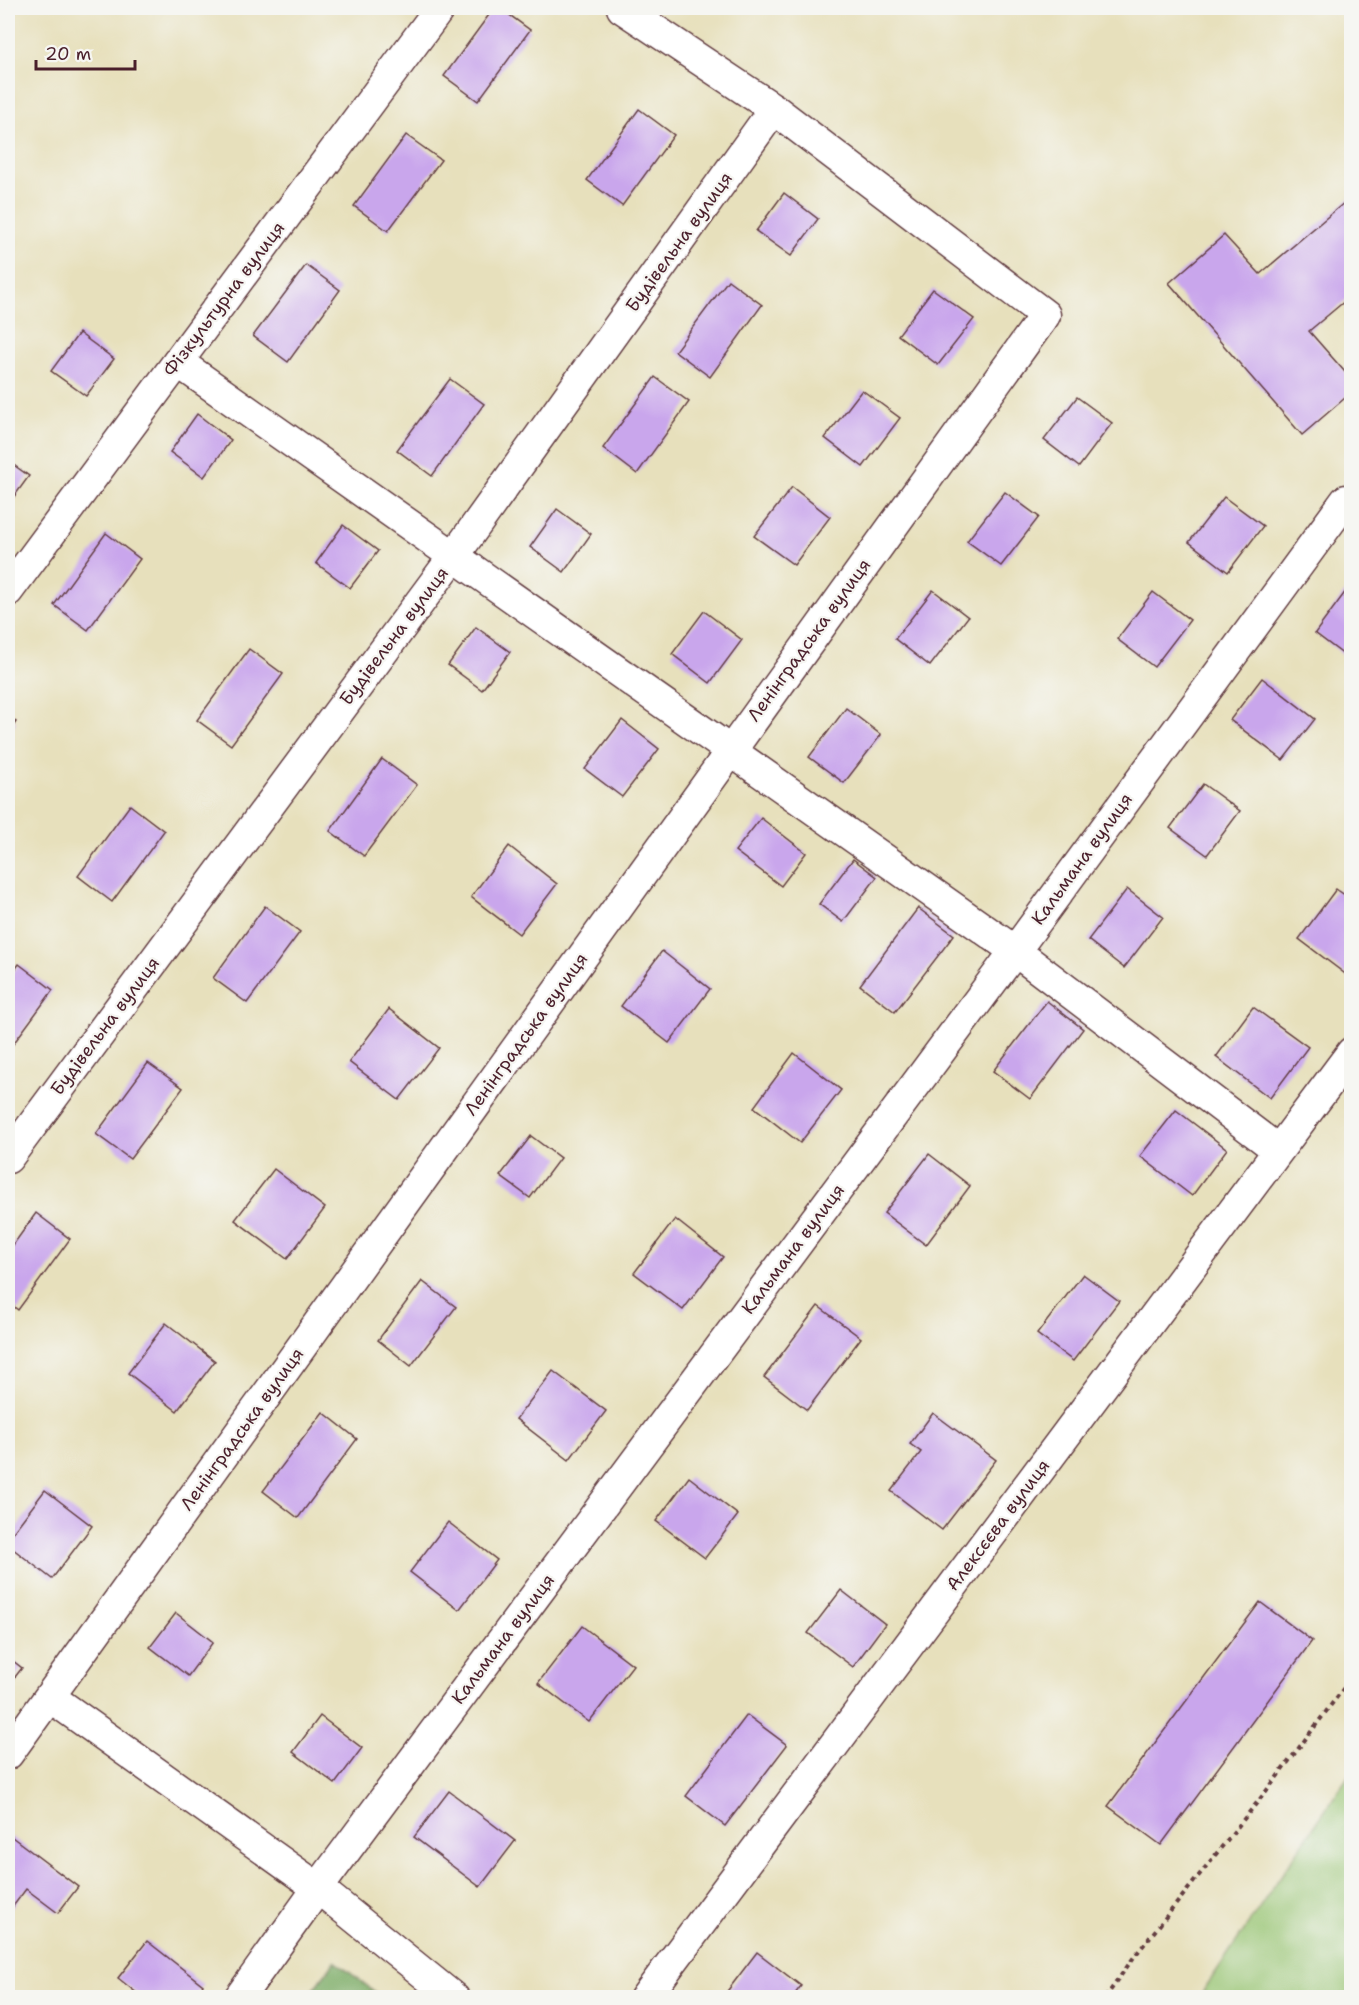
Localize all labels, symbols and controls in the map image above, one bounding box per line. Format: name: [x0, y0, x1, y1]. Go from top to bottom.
scale bar: [36, 33, 135, 71]
text: 20 m: [45, 42, 91, 66]
street label: Будівельна вулиця: [620, 167, 738, 317]
street label: Фiзкультурна вулиця: [158, 217, 290, 381]
street label: Ленінградська вулиця: [742, 554, 876, 726]
street label: Будівельна вулиця: [334, 562, 454, 710]
street label: Кальмана вулиця: [1026, 788, 1138, 930]
street label: Ленінградська вулиця: [459, 948, 593, 1120]
street label: Будівельна вулиця: [45, 952, 165, 1100]
street label: Кальмана вулиця: [736, 1179, 850, 1319]
street label: Ленінградська вулиця: [175, 1343, 309, 1515]
street label: Алексєєва вулиця: [941, 1454, 1055, 1596]
street label: Кальмана вулиця: [446, 1569, 560, 1709]

